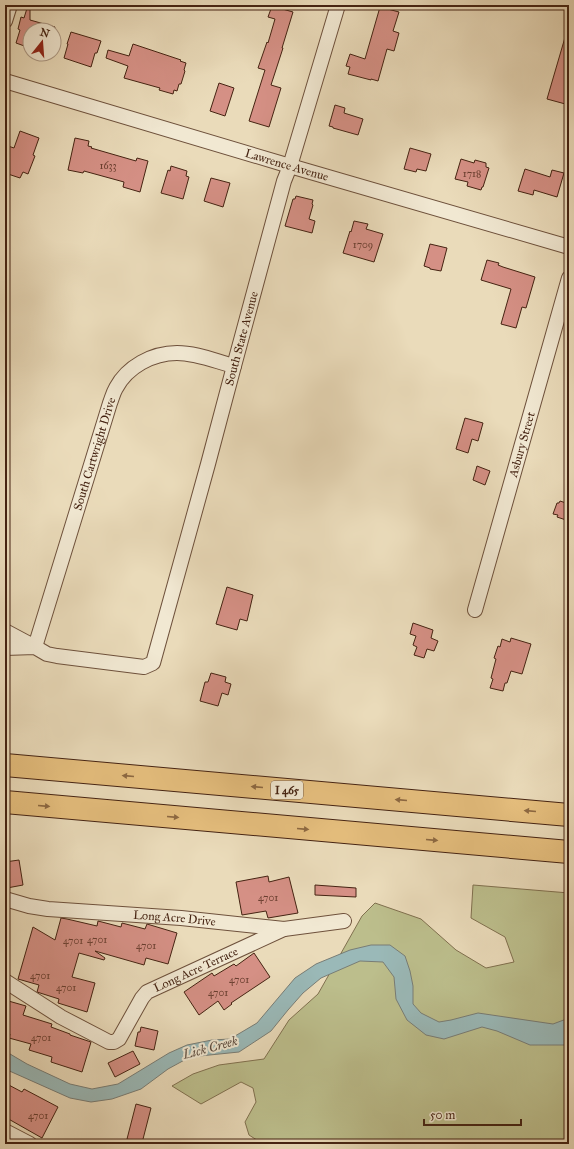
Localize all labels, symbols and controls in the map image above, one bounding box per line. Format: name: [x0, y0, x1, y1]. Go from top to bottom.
north arrow: [22, 22, 62, 62]
text: N: [38, 25, 52, 41]
street label: Lawrence Avenue: [243, 146, 330, 184]
house number: 1633: [99, 160, 117, 172]
house number: 1718: [463, 168, 481, 180]
house number: 1709: [353, 239, 373, 251]
street label: South State Avenue: [222, 290, 261, 387]
street label: South Cartwright Drive: [70, 396, 118, 512]
street label: Asbury Street: [506, 410, 538, 480]
one-way arrow: [122, 772, 134, 779]
road number: I 465: [271, 781, 303, 799]
one-way arrow: [251, 784, 263, 791]
one-way arrow: [395, 797, 407, 803]
one-way arrow: [38, 802, 50, 809]
one-way arrow: [524, 808, 536, 815]
one-way arrow: [167, 814, 179, 820]
one-way arrow: [297, 825, 309, 832]
one-way arrow: [426, 837, 438, 844]
house number: 4701: [258, 892, 278, 904]
street label: Long Acre Drive: [133, 908, 216, 929]
house number: 4701: [87, 934, 107, 946]
house number: 4701: [63, 935, 83, 947]
house number: 4701: [136, 940, 156, 952]
street label: Long Acre Terrace: [151, 944, 240, 995]
house number: 4701: [30, 970, 50, 982]
house number: 4701: [229, 974, 249, 986]
house number: 4701: [56, 982, 76, 994]
house number: 4701: [208, 987, 228, 999]
house number: 4701: [31, 1032, 51, 1044]
water label: Lick Creek: [180, 1033, 240, 1063]
scale bar: [424, 1101, 521, 1127]
text: 50 m: [430, 1108, 455, 1122]
house number: 4701: [28, 1110, 48, 1122]

